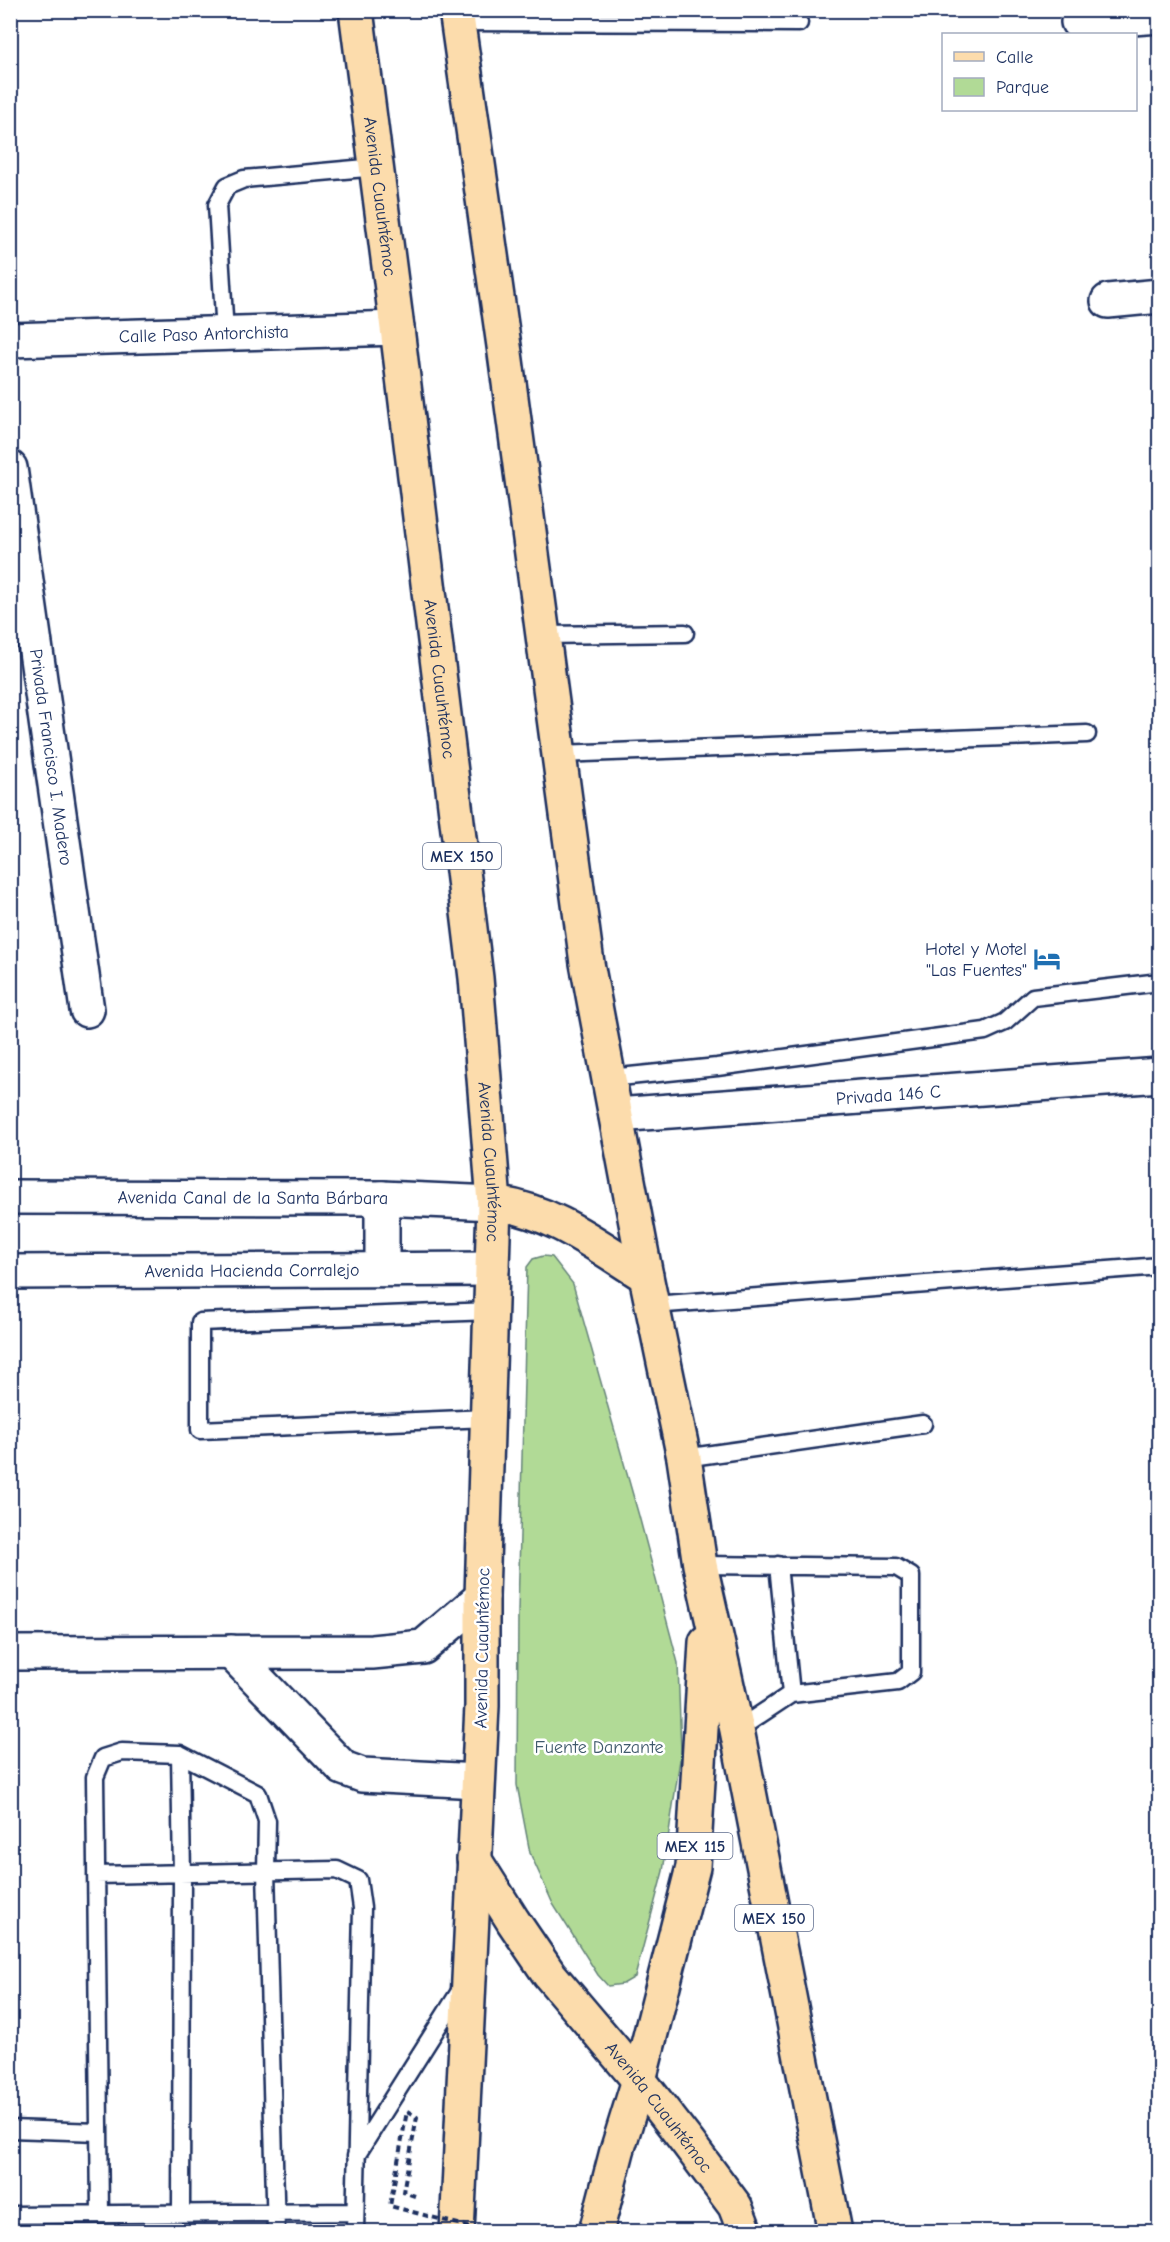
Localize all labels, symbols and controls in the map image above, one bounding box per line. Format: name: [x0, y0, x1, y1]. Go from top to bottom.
legend: [942, 33, 1137, 111]
text: Calle: [996, 47, 1033, 68]
text: Parque: [996, 77, 1049, 98]
street label: Avenida Cuauhtémoc: [359, 115, 400, 278]
street label: Calle Paso Antorchista: [119, 321, 289, 348]
street label: Avenida Cuauhtémoc: [419, 598, 459, 760]
street label: Privada Francisco I. Madero: [25, 647, 76, 867]
road number: MEX 150: [423, 843, 501, 869]
place label: Hotel y Motel "Las Fuentes": [925, 939, 1027, 981]
hotel icon: Hotel y Motel "Las Fuentes": [1032, 944, 1062, 974]
street label: Avenida Cuauhtémoc: [473, 1081, 504, 1243]
street label: Privada 146 C: [835, 1081, 942, 1110]
street label: Avenida Canal de la Santa Bárbara: [118, 1187, 389, 1209]
street label: Avenida Hacienda Corralejo: [144, 1260, 360, 1282]
street label: Avenida Cuauhtémoc: [471, 1567, 494, 1729]
park label: Fuente Danzante: [534, 1737, 664, 1758]
road number: MEX 115: [658, 1833, 732, 1859]
road number: MEX 150: [735, 1905, 813, 1931]
street label: Avenida Cuauhtémoc: [600, 2038, 717, 2177]

